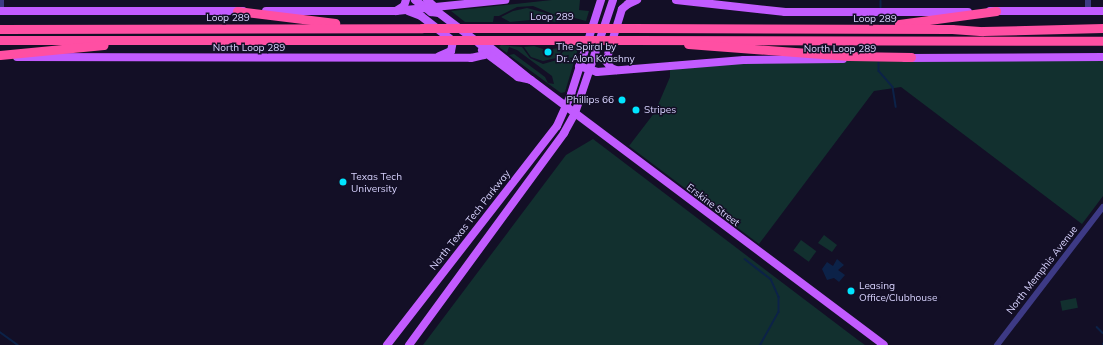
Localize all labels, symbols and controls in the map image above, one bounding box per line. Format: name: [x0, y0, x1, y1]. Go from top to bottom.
street label: Loop 289: [530, 11, 574, 23]
street label: Loop 289: [206, 12, 250, 24]
street label: Loop 289: [853, 13, 897, 25]
place label: The Spiral by Dr. Alon Kvashny: [556, 40, 635, 64]
street label: North Loop 289: [213, 42, 285, 54]
street label: North Loop 289: [804, 43, 876, 55]
marker: The Spiral by Dr. Alon Kvashny: [543, 47, 553, 57]
place label: Phillips 66: [567, 94, 614, 106]
marker: Phillips 66: [617, 95, 627, 105]
place label: Stripes: [644, 104, 676, 116]
marker: Stripes: [631, 105, 641, 115]
street label: North Texas Tech Parkway: [427, 168, 513, 272]
place label: Texas Tech University: [351, 170, 402, 194]
marker: Texas Tech University: [338, 177, 348, 187]
street label: Erskine Street: [684, 181, 742, 229]
street label: North Memphis Avenue: [1004, 224, 1080, 316]
place label: Leasing Office/Clubhouse: [859, 279, 937, 302]
marker: Leasing Office/Clubhouse: [846, 286, 856, 296]

